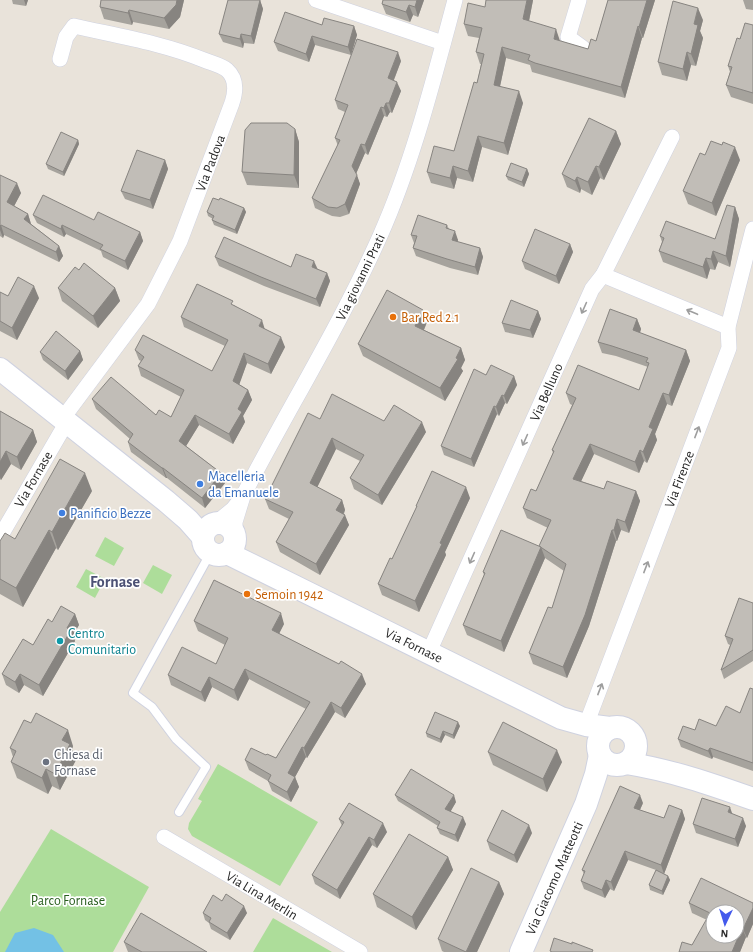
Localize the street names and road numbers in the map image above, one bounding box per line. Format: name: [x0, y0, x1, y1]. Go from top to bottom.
street label: Via Padova: [194, 133, 228, 194]
street label: Via giovanni Prati: [334, 232, 388, 323]
street label: Via Belluno: [528, 361, 566, 424]
street label: Via Fornase: [12, 449, 55, 510]
street label: Via Firenze: [663, 449, 697, 510]
street label: Via Fornase: [383, 626, 445, 666]
street label: Via Giacomo Matteotti: [524, 820, 586, 937]
street label: Via Lina Merlin: [223, 869, 300, 923]

